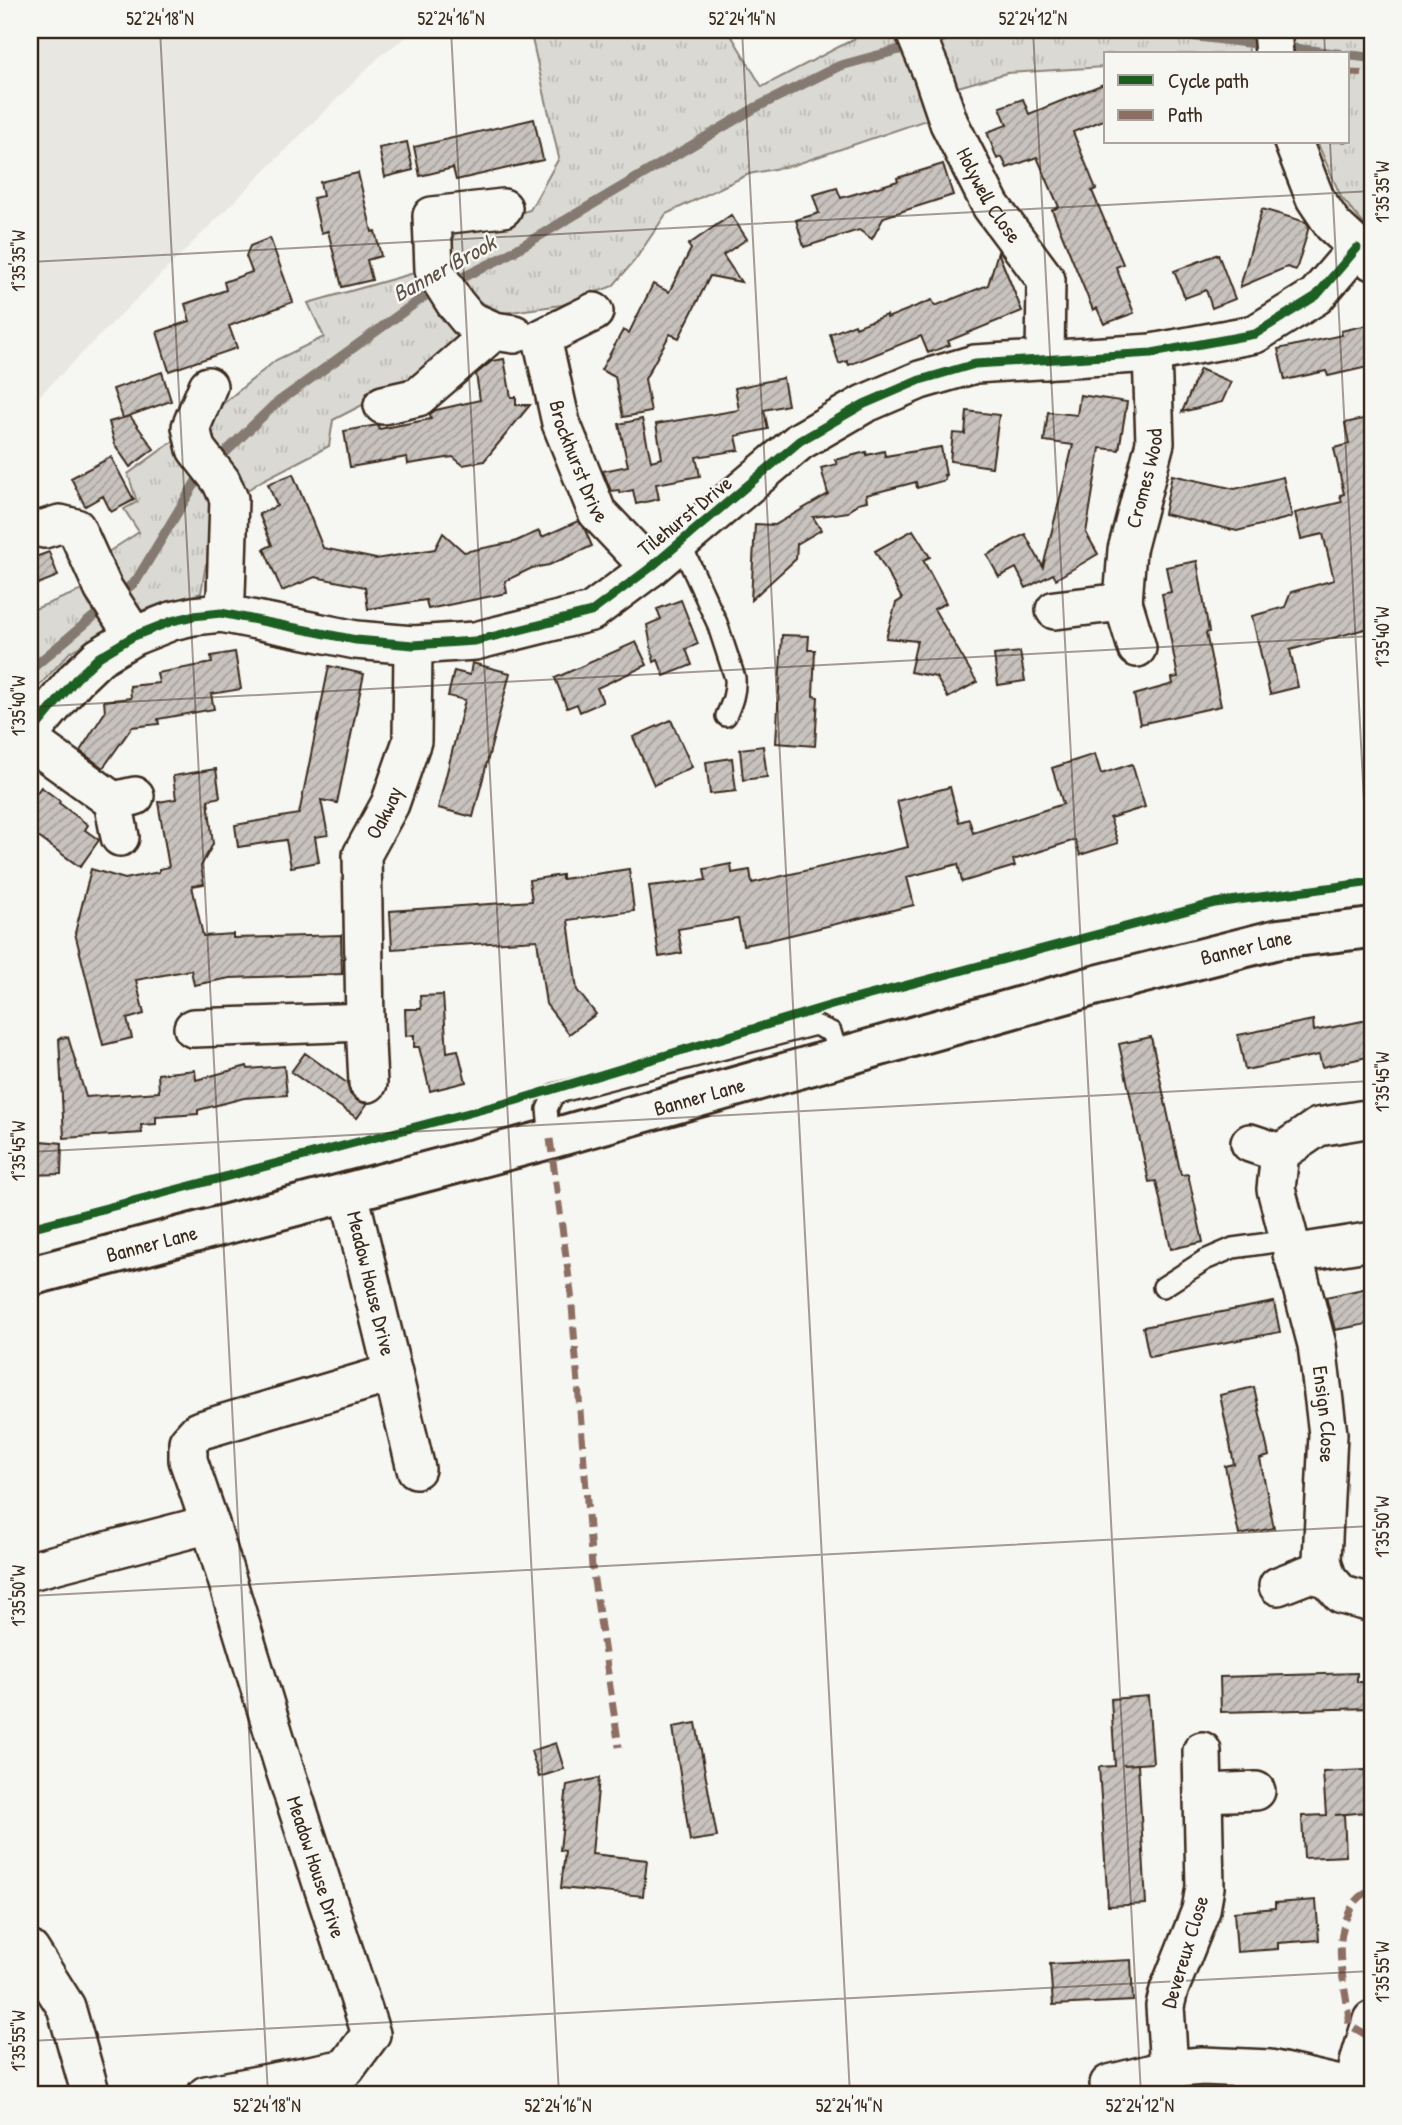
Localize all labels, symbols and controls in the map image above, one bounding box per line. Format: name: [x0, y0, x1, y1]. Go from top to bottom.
text: 52°24'18"N: [126, 6, 194, 31]
text: 52°24'16"N: [417, 6, 485, 31]
text: 52°24'14"N: [709, 6, 775, 31]
text: 52°24'12"N: [999, 6, 1067, 31]
legend: [1104, 52, 1350, 144]
text: Cycle path: [1168, 66, 1249, 95]
text: Path: [1168, 100, 1203, 129]
street label: Holywell Close: [950, 142, 1029, 249]
text: 1°35'35"W: [1370, 161, 1395, 223]
water label: Banner Brook: [387, 225, 503, 309]
text: 1°35'35"W: [6, 230, 31, 292]
street label: Brockhurst Drive: [542, 397, 615, 529]
street label: Cromes Wood: [1118, 428, 1169, 531]
street label: Tilehurst Drive: [631, 469, 738, 563]
text: 1°35'40"W: [1370, 607, 1395, 667]
text: 1°35'40"W: [6, 676, 31, 736]
street label: Oakway: [359, 782, 409, 844]
street label: Banner Lane: [1197, 922, 1293, 972]
text: 1°35'45"W: [1370, 1052, 1395, 1112]
street label: Banner Lane: [651, 1070, 748, 1123]
text: 1°35'45"W: [6, 1121, 31, 1181]
street label: Meadow House Drive: [340, 1208, 403, 1359]
street label: Banner Lane: [103, 1218, 200, 1269]
street label: Ensign Close: [1306, 1364, 1343, 1464]
text: 1°35'50"W: [1370, 1496, 1395, 1558]
text: 1°35'50"W: [6, 1565, 31, 1627]
street label: Meadow House Drive: [280, 1792, 353, 1942]
street label: Devereux Close: [1154, 1892, 1215, 2012]
text: 1°35'55"W: [1370, 1941, 1395, 2003]
text: 1°35'55"W: [6, 2010, 31, 2072]
text: 52°24'18"N: [233, 2093, 301, 2118]
text: 52°24'16"N: [524, 2093, 592, 2118]
text: 52°24'14"N: [816, 2093, 882, 2118]
text: 52°24'12"N: [1106, 2093, 1174, 2118]

